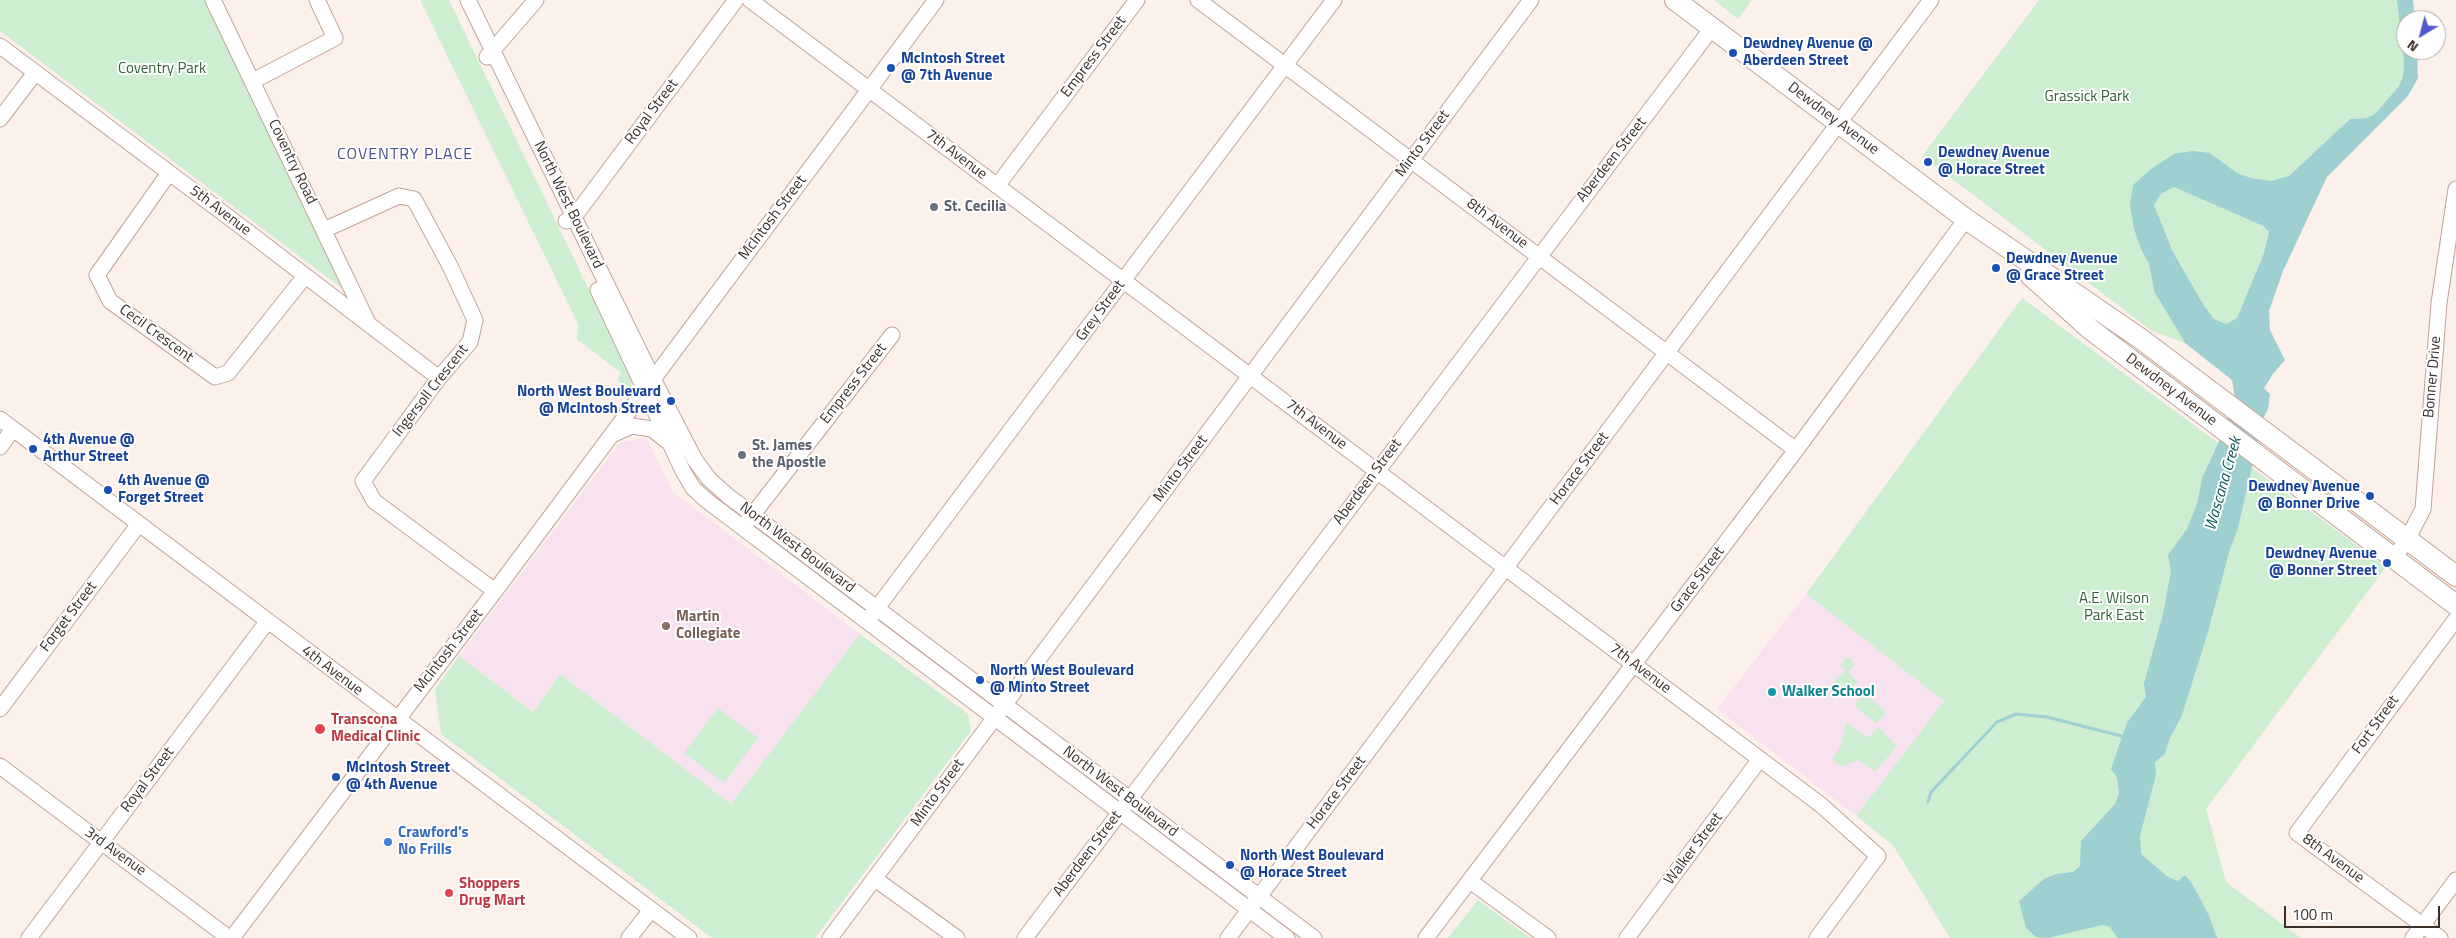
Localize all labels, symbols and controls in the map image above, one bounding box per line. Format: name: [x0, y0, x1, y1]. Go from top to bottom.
north arrow: [2396, 10, 2446, 60]
street label: Empress Street: [1058, 13, 1130, 101]
place label: Dewdney Avenue @ Aberdeen Street: [1743, 35, 1873, 70]
text: N: [2402, 35, 2422, 58]
marker: Dewdney Avenue @ Aberdeen Street: [1727, 47, 1739, 59]
place label: McIntosh Street @ 7th Avenue: [901, 50, 1005, 85]
park label: Coventry Park: [118, 60, 206, 78]
marker: McIntosh Street @ 7th Avenue: [885, 62, 897, 74]
street label: Royal Street: [622, 76, 682, 148]
street label: Dewdney Avenue: [1784, 79, 1882, 159]
park label: Grassick Park: [2045, 88, 2129, 106]
street label: Minto Street: [1392, 107, 1454, 181]
street label: Aberdeen Street: [1573, 114, 1651, 206]
street label: Coventry Road: [264, 117, 320, 207]
street label: 7th Avenue: [922, 126, 990, 184]
street label: North West Boulevard: [529, 138, 607, 272]
place label: Dewdney Avenue @ Horace Street: [1938, 144, 2050, 179]
district label: COVENTRY PLACE: [335, 145, 475, 165]
marker: Dewdney Avenue @ Horace Street: [1922, 156, 1934, 168]
street label: McIntosh Street: [735, 172, 811, 264]
street label: 5th Avenue: [186, 182, 254, 240]
street label: 8th Avenue: [1463, 195, 1531, 253]
place label: St. Cecilia: [944, 198, 1007, 216]
marker: St. Cecilia: [928, 201, 940, 213]
place label: Dewdney Avenue @ Grace Street: [2006, 250, 2118, 285]
marker: Dewdney Avenue @ Grace Street: [1990, 262, 2002, 274]
street label: Grey Street: [1073, 277, 1129, 345]
street label: Cecil Crescent: [115, 301, 197, 367]
street label: Bonner Drive: [2420, 335, 2446, 419]
street label: Empress Street: [817, 340, 891, 428]
street label: Ingersoll Crescent: [389, 341, 473, 441]
street label: Dewdney Avenue: [2122, 350, 2220, 430]
place label: North West Boulevard @ McIntosh Street: [517, 383, 661, 418]
marker: North West Boulevard @ McIntosh Street: [665, 395, 677, 407]
street label: 7th Avenue: [1282, 396, 1350, 454]
street label: Horace Street: [1547, 429, 1613, 509]
place label: 4th Avenue @ Arthur Street: [43, 431, 134, 466]
street label: Minto Street: [1150, 432, 1212, 506]
water label: Wascana Creek: [2201, 435, 2247, 533]
street label: Aberdeen Street: [1330, 436, 1406, 528]
place label: St. James the Apostle: [752, 437, 826, 472]
marker: 4th Avenue @ Arthur Street: [27, 443, 39, 455]
marker: St. James the Apostle: [736, 449, 748, 461]
place label: 4th Avenue @ Forget Street: [118, 472, 209, 507]
place label: Dewdney Avenue @ Bonner Drive: [2248, 478, 2360, 513]
marker: 4th Avenue @ Forget Street: [102, 484, 114, 496]
marker: Dewdney Avenue @ Bonner Drive: [2364, 490, 2376, 502]
street label: North West Boulevard: [736, 499, 858, 597]
street label: Grace Street: [1667, 543, 1729, 617]
place label: Dewdney Avenue @ Bonner Street: [2265, 545, 2377, 580]
marker: Dewdney Avenue @ Bonner Street: [2381, 557, 2393, 569]
street label: Forget Street: [37, 578, 101, 656]
park label: A.E. Wilson Park East: [2079, 590, 2149, 625]
street label: McIntosh Street: [411, 606, 487, 696]
place label: Martin Collegiate: [676, 608, 740, 643]
marker: Martin Collegiate: [660, 620, 672, 632]
street label: 7th Avenue: [1606, 640, 1674, 698]
street label: 4th Avenue: [298, 642, 366, 700]
place label: North West Boulevard @ Minto Street: [990, 662, 1134, 697]
marker: North West Boulevard @ Minto Street: [974, 674, 986, 686]
place label: Walker School: [1782, 683, 1875, 701]
marker: Walker School: [1766, 686, 1778, 698]
street label: Fort Street: [2349, 692, 2403, 758]
place label: Transcona Medical Clinic: [331, 711, 420, 746]
marker: Transcona Medical Clinic: [313, 722, 327, 736]
street label: North West Boulevard: [1059, 743, 1181, 841]
street label: Royal Street: [118, 744, 178, 816]
street label: Horace Street: [1304, 753, 1370, 833]
street label: Minto Street: [907, 756, 969, 830]
place label: McIntosh Street @ 4th Avenue: [346, 759, 450, 794]
marker: McIntosh Street @ 4th Avenue: [330, 771, 342, 783]
street label: Aberdeen Street: [1050, 808, 1126, 900]
street label: Walker Street: [1661, 809, 1727, 889]
street label: 3rd Avenue: [81, 824, 149, 880]
place label: Crawford's No Frills: [398, 824, 469, 859]
street label: 8th Avenue: [2299, 831, 2367, 887]
marker: Crawford's No Frills: [382, 836, 394, 848]
place label: North West Boulevard @ Horace Street: [1240, 847, 1384, 882]
marker: North West Boulevard @ Horace Street: [1224, 859, 1236, 871]
place label: Shoppers Drug Mart: [459, 875, 525, 910]
marker: Shoppers Drug Mart: [443, 887, 455, 899]
scale bar: [2286, 896, 2442, 928]
text: 100 m: [2292, 903, 2333, 926]

